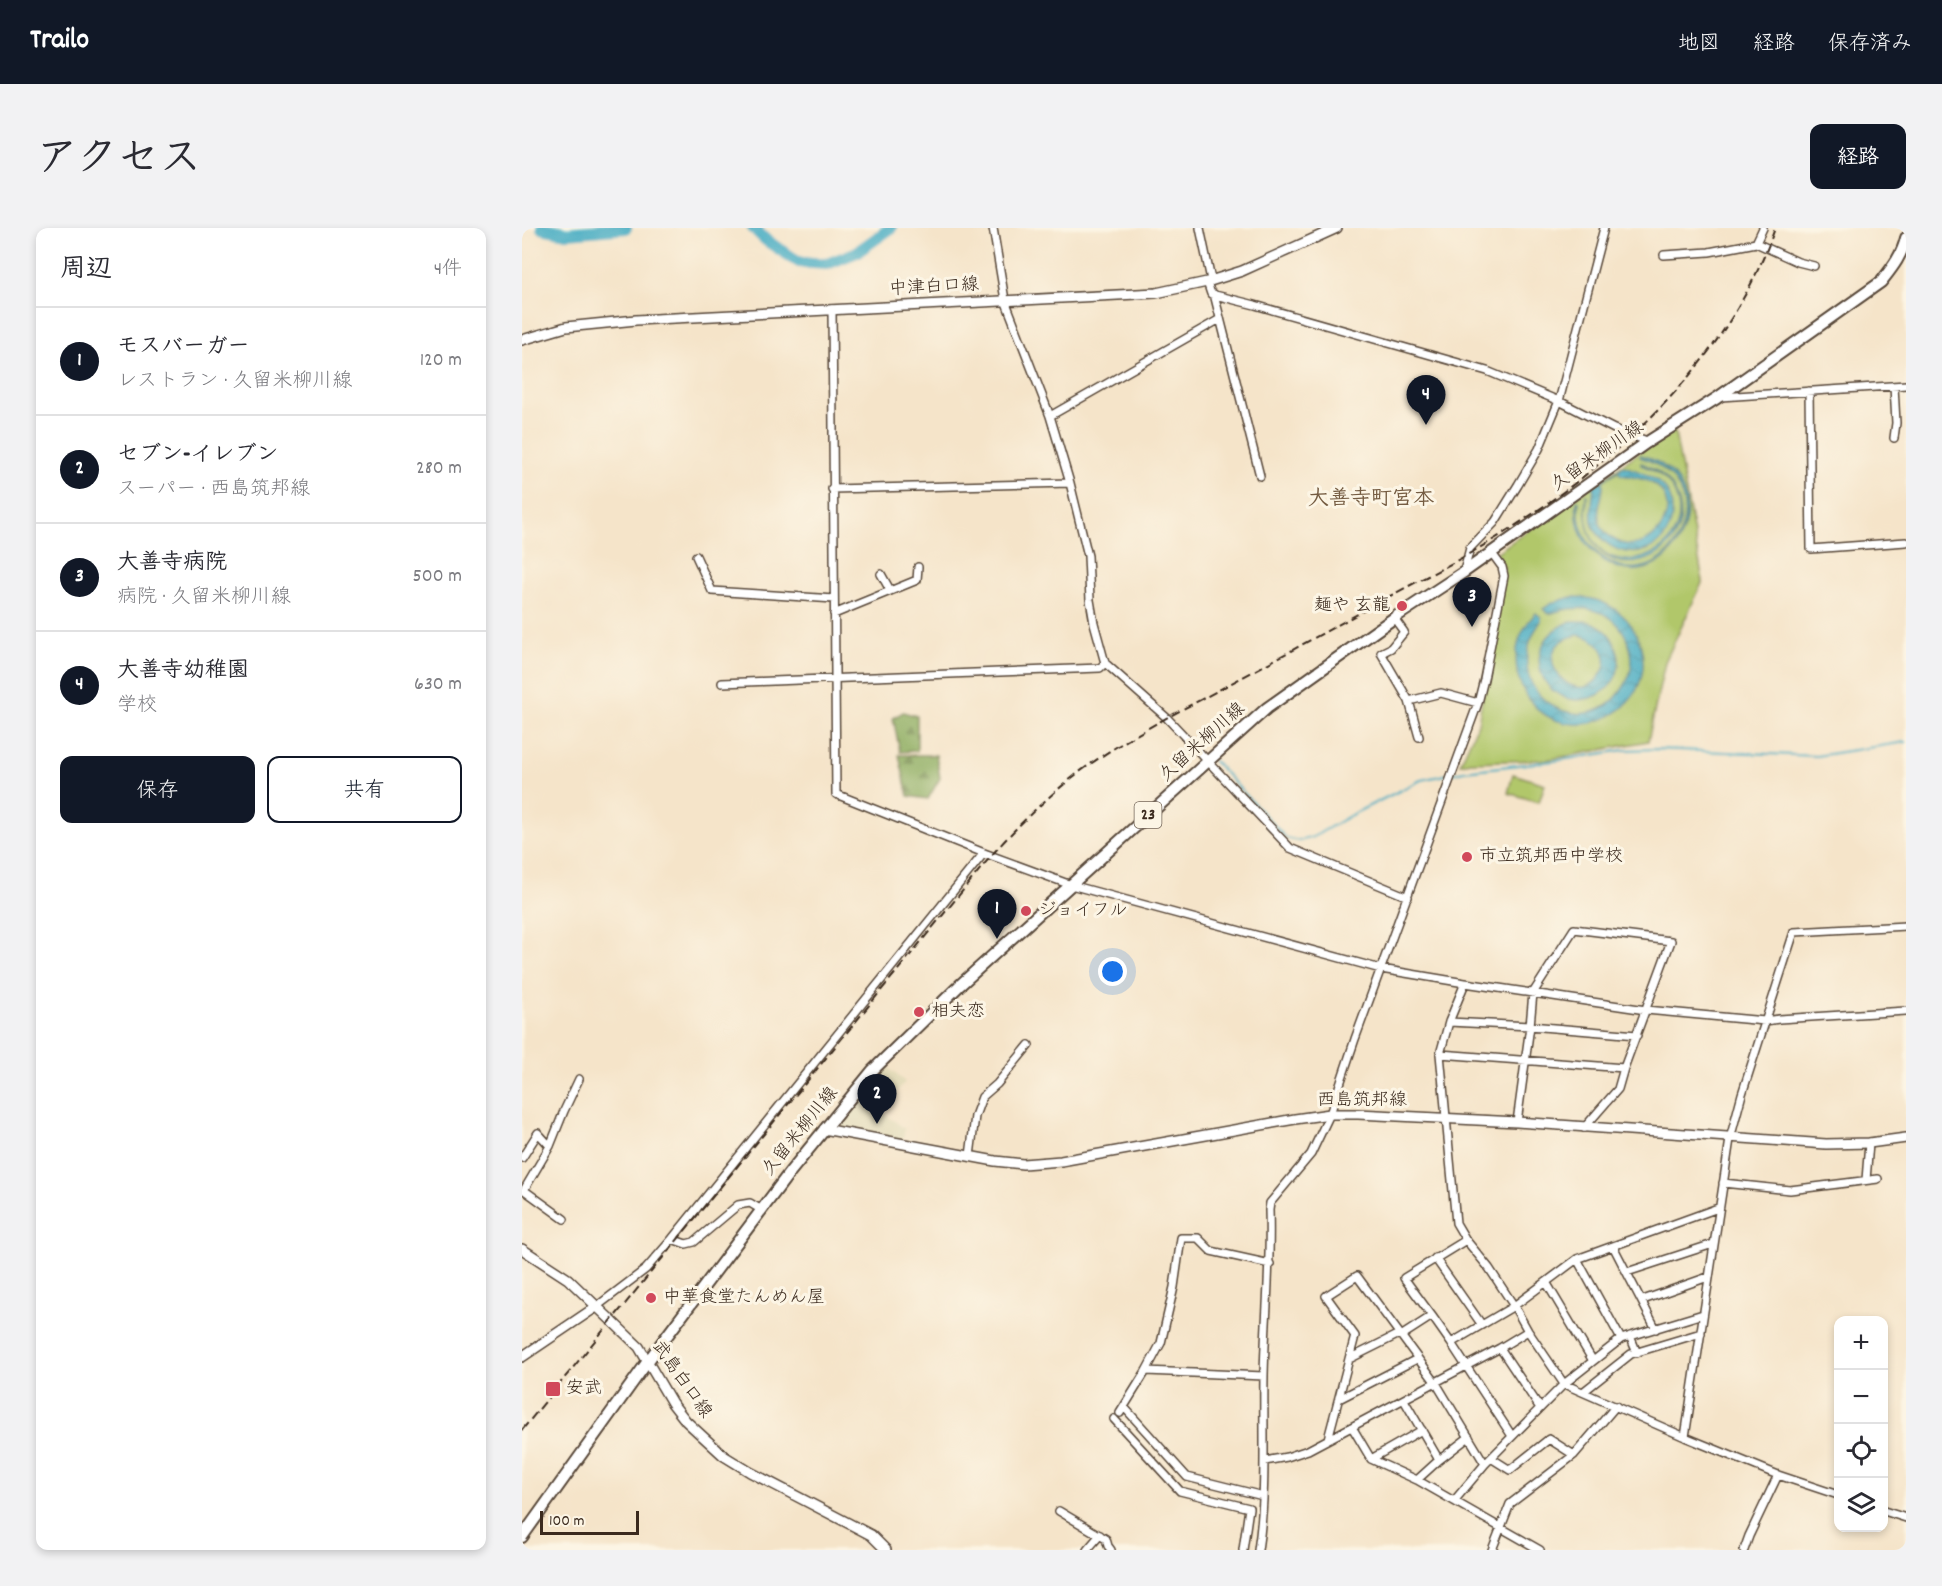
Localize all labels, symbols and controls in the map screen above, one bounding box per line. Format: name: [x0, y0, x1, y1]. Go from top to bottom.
text: Trailo: [30, 22, 89, 62]
text: 地図: [1678, 30, 1720, 60]
text: 経路: [1753, 30, 1795, 60]
text: 保存済み: [1828, 30, 1912, 60]
button: 経路: [1810, 124, 1906, 189]
text: アクセス: [36, 132, 201, 192]
text: 周辺: [60, 252, 112, 289]
text: 4件: [434, 256, 462, 284]
street label: 中津白口線: [888, 273, 980, 303]
text: モスバーガー: [117, 332, 249, 363]
text: 1: [77, 347, 82, 375]
text: 120 m: [420, 347, 462, 375]
text: レストラン · 久留米柳川線: [117, 368, 352, 396]
pin: 4: [1406, 376, 1446, 425]
street label: 久留米柳川線: [1547, 416, 1649, 498]
text: セブン-イレブン: [117, 440, 279, 471]
text: 2: [75, 455, 84, 483]
text: 280 m: [416, 455, 462, 483]
text: スーパー · 西島筑邦線: [117, 476, 310, 504]
district label: 大善寺町宮本: [1308, 485, 1434, 515]
text: 大善寺病院: [117, 548, 227, 579]
text: 3: [75, 563, 84, 591]
text: 500 m: [413, 563, 462, 591]
pin: 3: [1452, 578, 1492, 627]
text: 病院 · 久留米柳川線: [117, 584, 291, 612]
place label: 麺や 玄龍: [1314, 594, 1390, 619]
marker: 麺や 玄龍: [1395, 599, 1409, 613]
text: 大善寺幼稚園: [117, 656, 249, 687]
text: 4: [75, 671, 84, 699]
text: 630 m: [414, 671, 462, 699]
text: 学校: [117, 692, 157, 720]
street label: 久留米柳川線: [1155, 698, 1251, 788]
button: 保存: [60, 756, 255, 823]
button: 共有: [267, 756, 462, 823]
road number: 23: [1134, 802, 1162, 828]
place label: 市立筑邦西中学校: [1479, 845, 1623, 870]
marker: 市立筑邦西中学校: [1460, 850, 1474, 864]
pin: 1: [978, 890, 1016, 939]
place label: ジョイフル: [1038, 899, 1127, 924]
marker: ジョイフル: [1019, 904, 1033, 918]
your location: [1098, 957, 1127, 986]
place label: 相夫恋: [931, 1000, 985, 1025]
marker: 相夫恋: [912, 1005, 926, 1019]
pin: 2: [858, 1074, 896, 1124]
street label: 久留米柳川線: [757, 1082, 845, 1182]
street label: 西島筑邦線: [1317, 1089, 1407, 1114]
place label: 中華食堂たんめん屋: [663, 1286, 825, 1311]
marker: 中華食堂たんめん屋: [644, 1291, 658, 1305]
map controls: [1834, 1316, 1888, 1532]
button: +: [1834, 1316, 1888, 1370]
street label: 武島白口線: [645, 1336, 717, 1424]
button: −: [1834, 1370, 1888, 1424]
place label: 安武: [566, 1377, 602, 1402]
marker: 安武: [544, 1380, 562, 1398]
button: locate: [1834, 1424, 1888, 1478]
button: layers: [1834, 1478, 1888, 1532]
scale bar: [540, 1508, 639, 1536]
text: 100 m: [549, 1510, 585, 1533]

